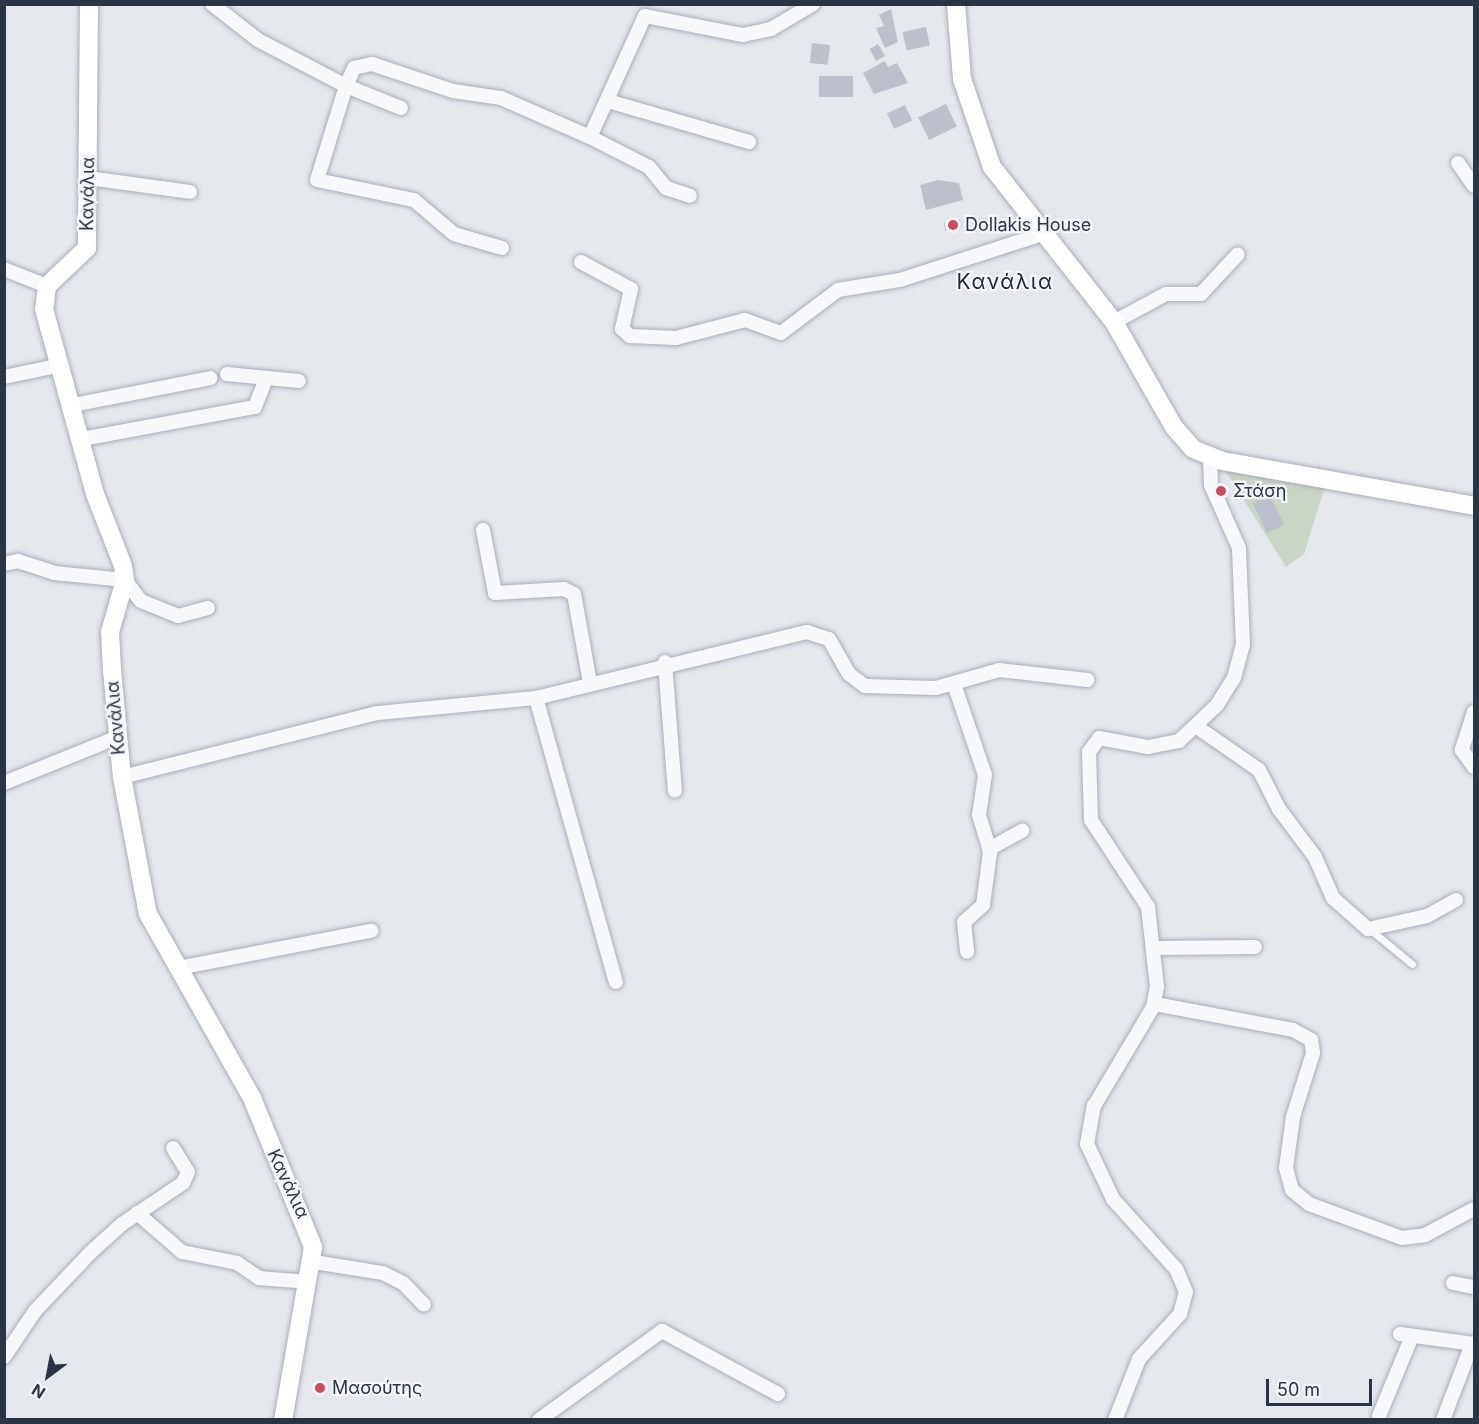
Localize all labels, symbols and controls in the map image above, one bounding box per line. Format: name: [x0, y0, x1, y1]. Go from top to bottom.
street label: Κανάλια: [77, 157, 99, 231]
place label: Dollakis House: [965, 214, 1091, 236]
marker: Dollakis House: [946, 218, 960, 232]
district label: Κανάλια: [957, 269, 1053, 295]
place label: Στάση: [1233, 480, 1286, 502]
marker: Στάση: [1214, 484, 1228, 498]
street label: Κανάλια: [102, 680, 130, 756]
street label: Κανάλια: [263, 1146, 313, 1222]
north arrow: [18, 1346, 78, 1406]
scale bar: [1269, 1367, 1376, 1405]
place label: Μασούτης: [332, 1377, 422, 1399]
text: 50 m: [1277, 1379, 1320, 1400]
text: N: [28, 1380, 49, 1403]
marker: Μασούτης: [313, 1381, 327, 1395]

